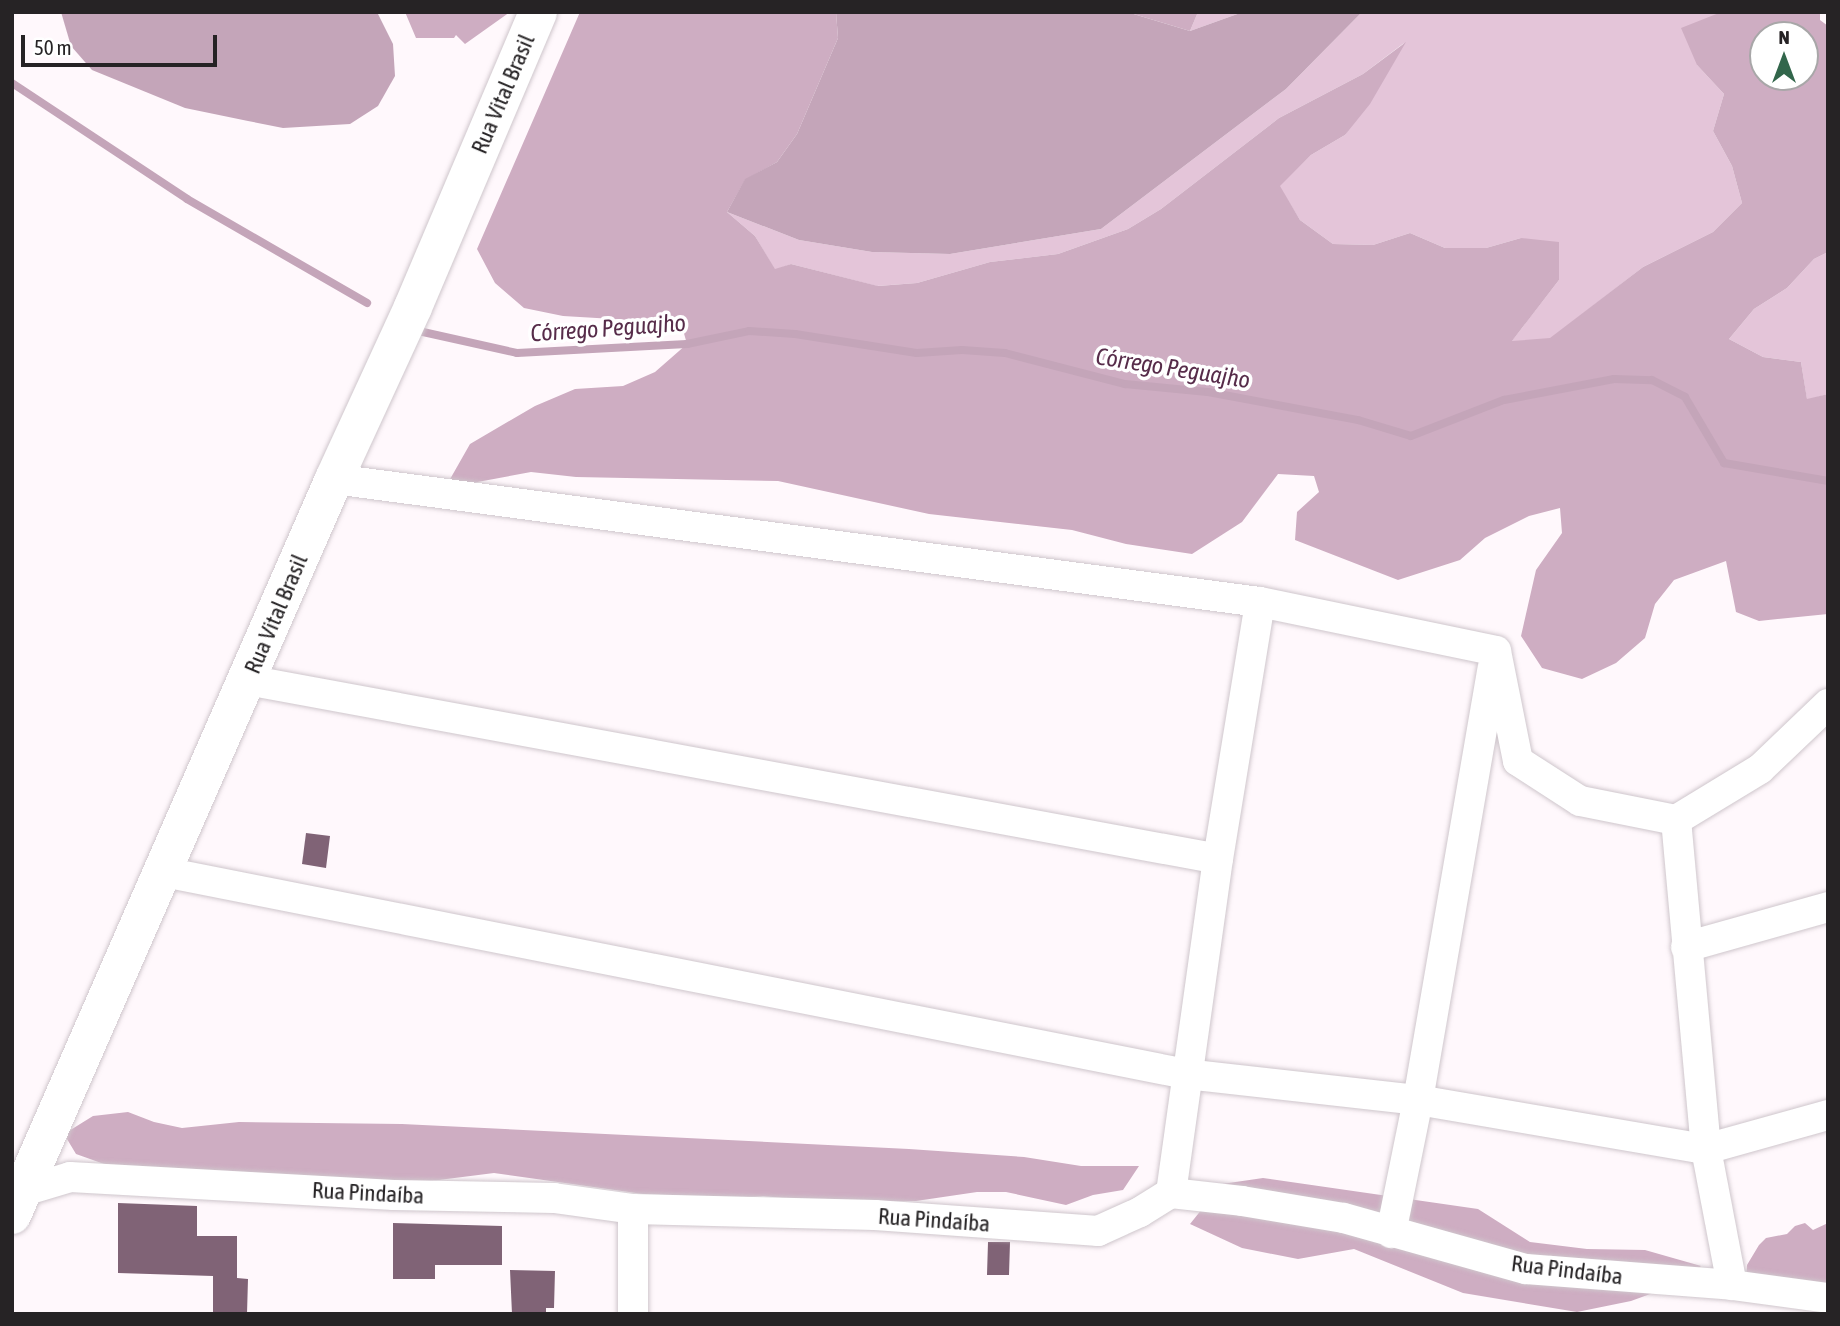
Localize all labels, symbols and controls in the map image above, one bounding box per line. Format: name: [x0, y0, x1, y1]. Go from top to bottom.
scale bar: [24, 21, 220, 65]
north arrow: [1749, 21, 1819, 91]
text: N: [1778, 26, 1790, 48]
street label: Rua Vital Brasil: [465, 30, 541, 158]
text: 50 m: [34, 35, 72, 59]
water label: Córrego Peguajho: [529, 308, 687, 348]
water label: Córrego Peguajho: [1094, 342, 1252, 394]
street label: Rua Vital Brasil: [238, 550, 314, 678]
street label: Rua Pindaíba: [311, 1176, 425, 1210]
street label: Rua Pindaíba: [877, 1202, 991, 1238]
street label: Rua Pindaíba: [1510, 1249, 1624, 1291]

